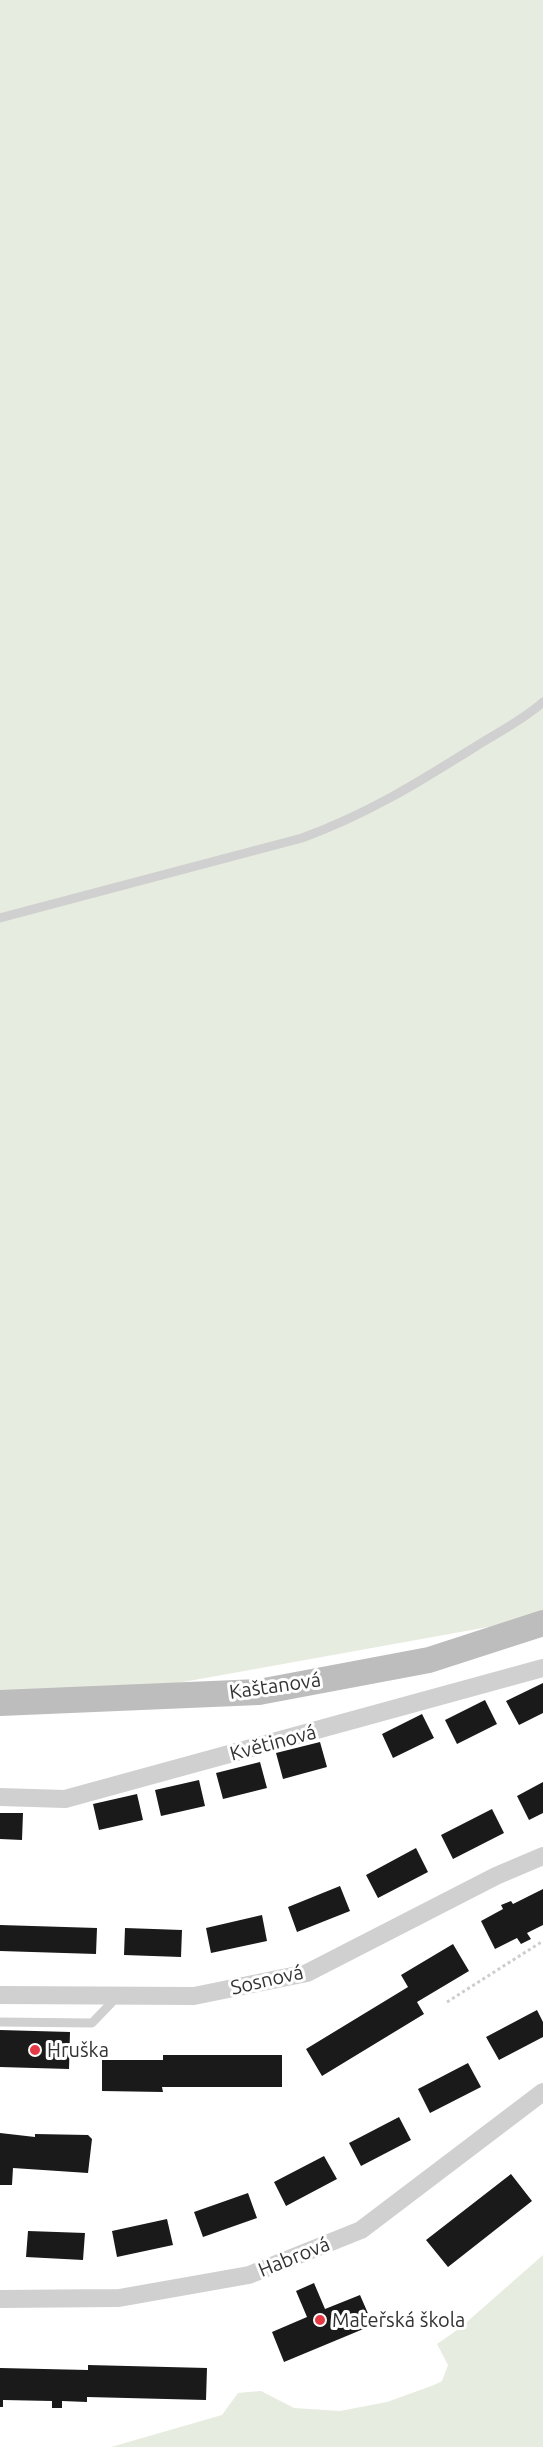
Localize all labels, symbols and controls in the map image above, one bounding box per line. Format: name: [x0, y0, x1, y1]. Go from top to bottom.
street label: Kaštanová: [228, 1668, 322, 1704]
street label: Květinová: [227, 1720, 319, 1766]
street label: Sosnová: [228, 1960, 306, 2000]
place label: Hruška: [47, 2038, 109, 2062]
marker: Hruška: [28, 2043, 42, 2057]
street label: Habrová: [255, 2232, 333, 2282]
place label: Mateřská škola: [332, 2308, 465, 2332]
marker: Mateřská škola: [313, 2313, 327, 2327]

